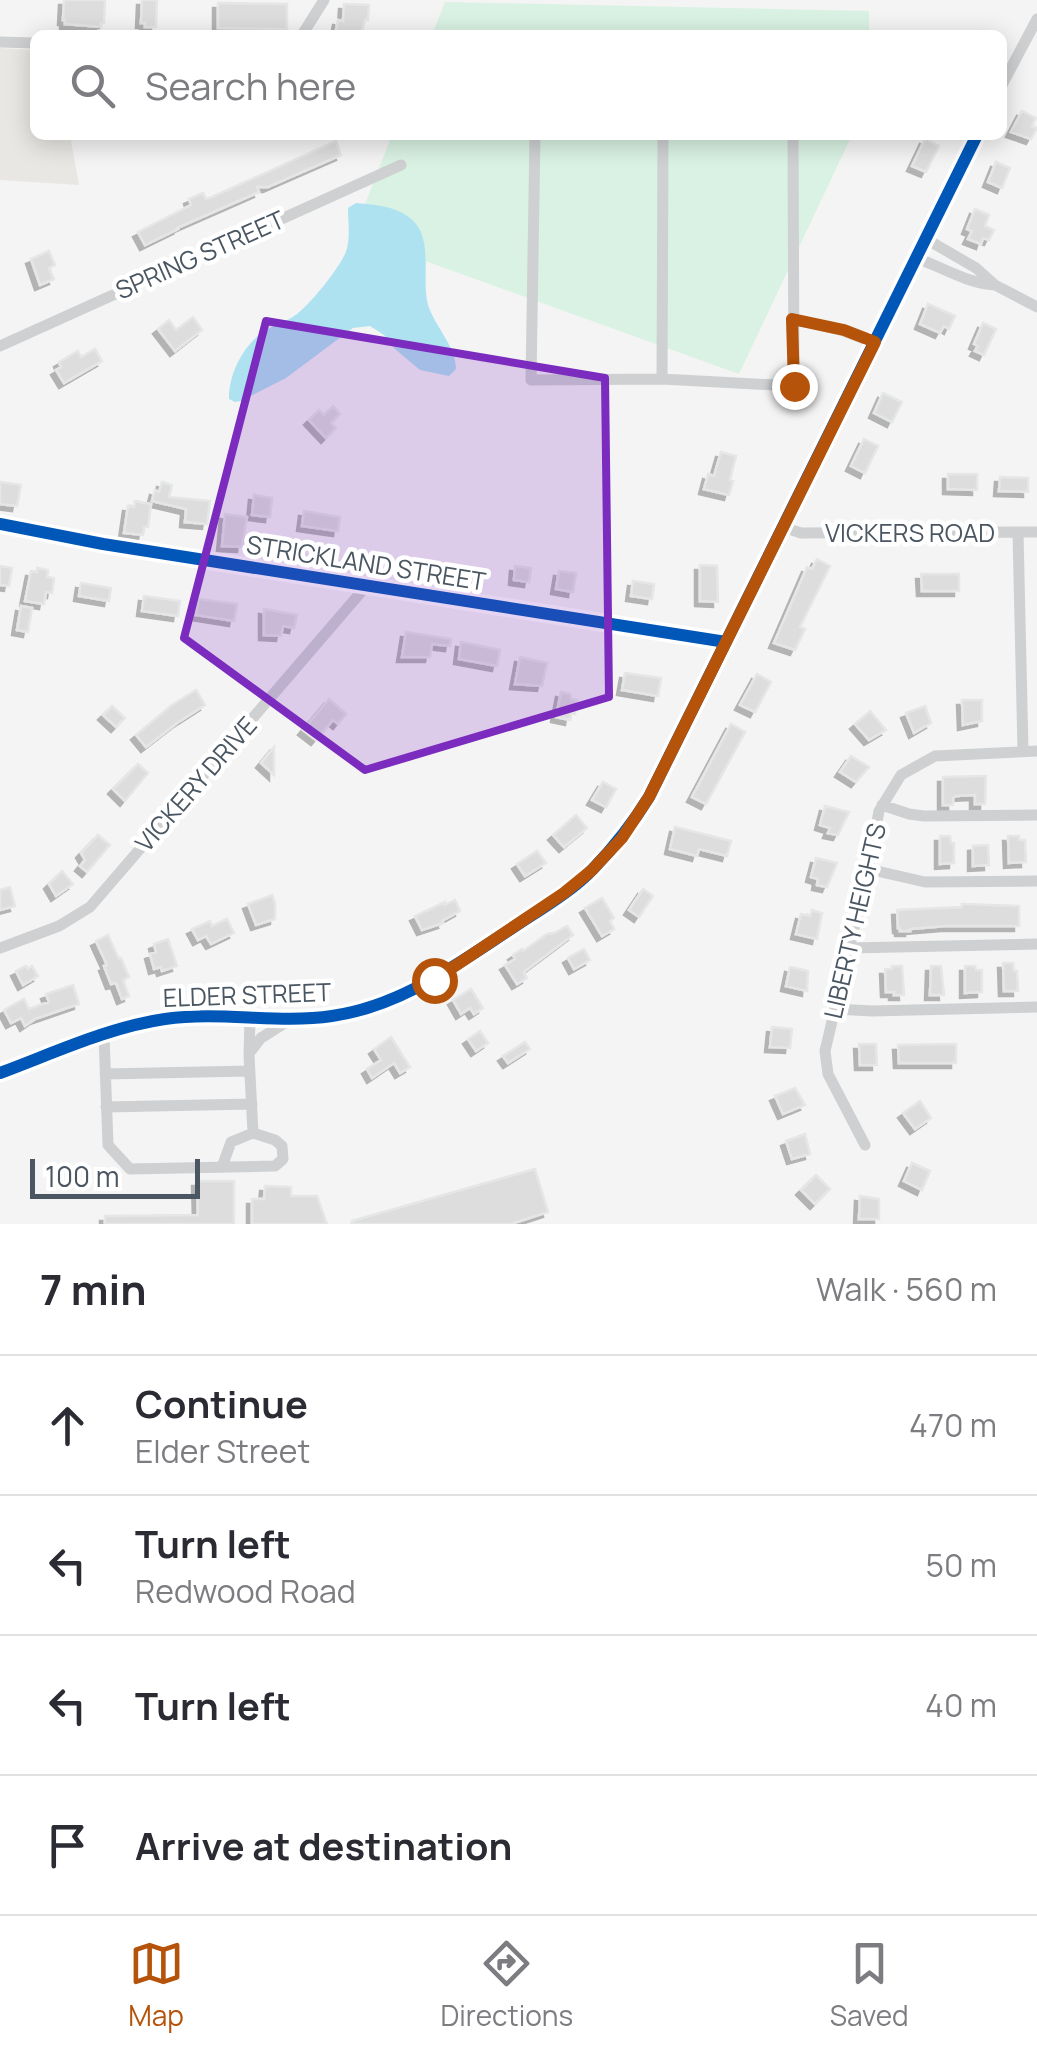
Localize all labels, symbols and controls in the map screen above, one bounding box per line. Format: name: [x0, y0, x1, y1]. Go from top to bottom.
search box: [30, 30, 1007, 140]
icon: search: [65, 58, 120, 113]
text: Search here: [145, 59, 356, 111]
street label: SPRING STREET: [110, 202, 290, 307]
route end: [772, 364, 818, 410]
street label: VICKERS ROAD: [825, 515, 995, 550]
street label: STRICKLAND STREET: [244, 526, 488, 599]
street label: VICKERY DRIVE: [127, 708, 264, 859]
street label: LIBERTY HEIGHTS: [815, 820, 894, 1022]
route start: [412, 958, 458, 1004]
street label: ELDER STREET: [162, 974, 332, 1015]
scale bar: [30, 1154, 200, 1198]
text: 100 m: [45, 1157, 119, 1195]
text: 7 min: [40, 1260, 147, 1318]
text: Walk · 560 m: [816, 1267, 997, 1311]
text: Continue: [135, 1377, 308, 1429]
icon: ahead: [40, 1398, 95, 1453]
text: 470 m: [909, 1403, 997, 1447]
text: Elder Street: [135, 1429, 310, 1473]
text: Turn left: [135, 1517, 291, 1569]
icon: left: [40, 1538, 95, 1593]
text: 50 m: [925, 1543, 997, 1587]
text: Redwood Road: [135, 1569, 356, 1613]
icon: left: [40, 1678, 95, 1733]
text: Turn left: [135, 1679, 291, 1731]
text: 40 m: [925, 1683, 997, 1727]
icon: arrive: [40, 1818, 95, 1873]
text: Arrive at destination: [135, 1819, 512, 1871]
tab: Map: [128, 1936, 184, 2034]
tab: Directions: [441, 1936, 573, 2034]
tab: Saved: [830, 1936, 909, 2034]

